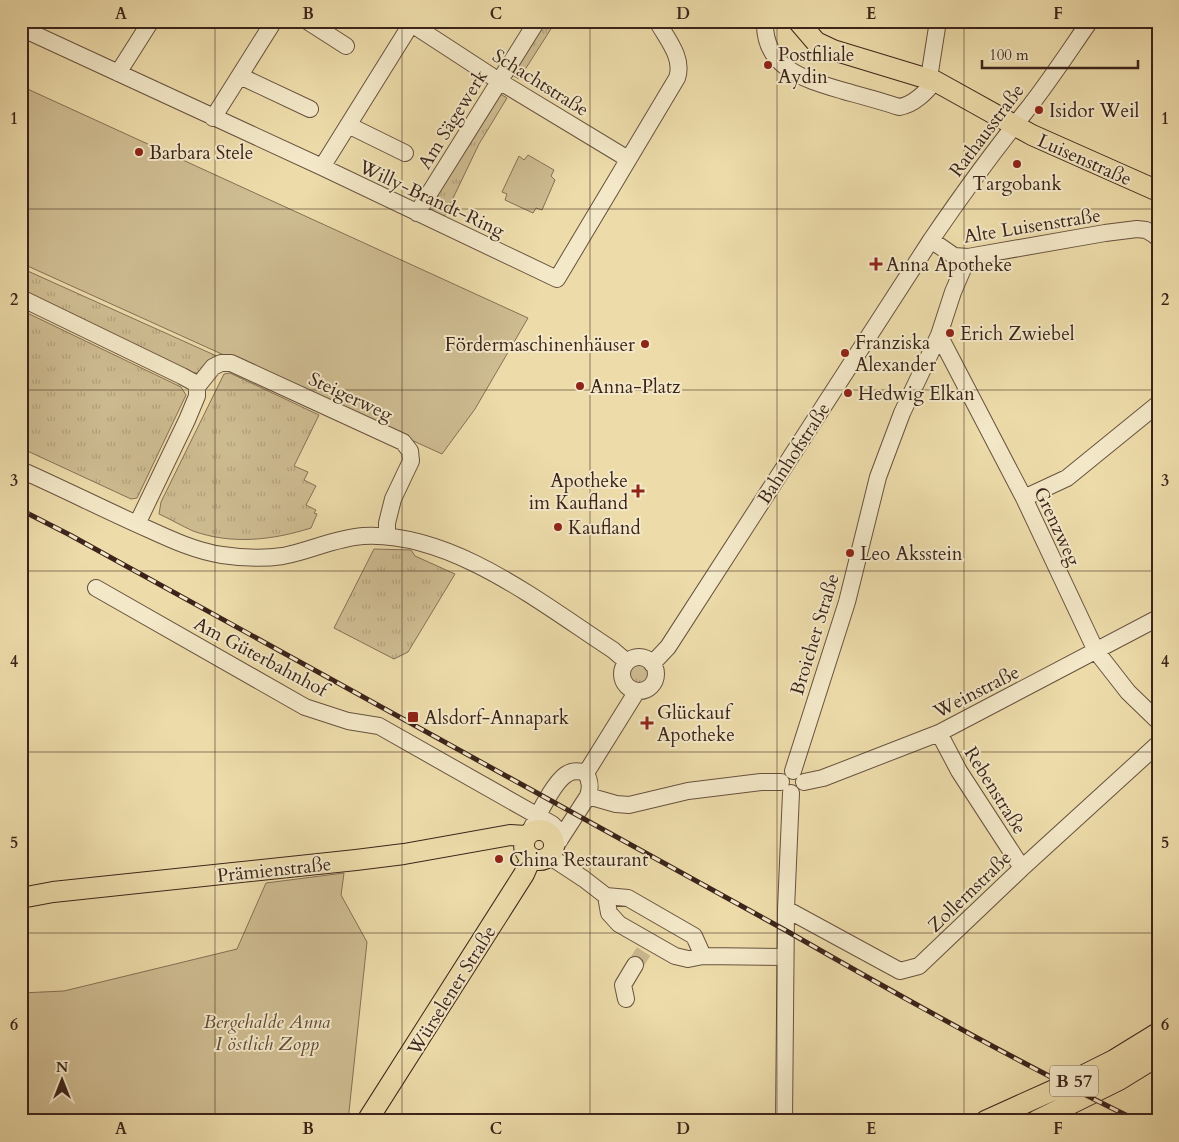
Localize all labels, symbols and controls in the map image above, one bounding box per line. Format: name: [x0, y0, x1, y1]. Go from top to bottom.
text: A: [115, 3, 127, 25]
text: B: [302, 3, 314, 25]
text: C: [490, 3, 502, 25]
text: D: [676, 3, 690, 25]
text: E: [866, 3, 876, 25]
text: F: [1053, 3, 1063, 25]
scale bar: [982, 38, 1138, 70]
place label: Postfiliale Aydin: [778, 42, 854, 90]
street label: Schachtstraße: [487, 43, 594, 123]
text: 100 m: [989, 45, 1029, 65]
marker: Postfiliale Aydin: [762, 59, 774, 71]
street label: Am Sägewerk: [412, 64, 494, 174]
street label: Rathausstraße: [943, 79, 1030, 182]
place label: Isidor Weil: [1049, 98, 1140, 124]
marker: Isidor Weil: [1033, 104, 1045, 116]
text: 1: [10, 108, 18, 130]
text: 1: [1161, 108, 1169, 130]
street label: Luisenstraße: [1033, 128, 1136, 192]
place label: Barbara Stele: [149, 140, 253, 166]
marker: Barbara Stele: [133, 146, 145, 158]
street label: Willy-Brandt-Ring: [354, 153, 509, 244]
marker: Targobank: [1011, 158, 1023, 170]
place label: Targobank: [972, 171, 1063, 197]
street label: Alte Luisenstraße: [962, 202, 1103, 250]
place label: Anna Apotheke: [886, 252, 1012, 278]
marker: Anna Apotheke: [870, 258, 882, 270]
text: 2: [10, 289, 18, 311]
text: 2: [1161, 289, 1169, 311]
place label: Erich Zwiebel: [960, 321, 1075, 347]
marker: Erich Zwiebel: [944, 327, 956, 339]
place label: Franziska Alexander: [855, 330, 936, 378]
place label: Fördermaschinenhäuser: [445, 332, 635, 358]
marker: Fördermaschinenhäuser: [639, 338, 651, 350]
marker: Franziska Alexander: [839, 347, 851, 359]
street label: Steigerweg: [304, 366, 397, 428]
place label: Anna-Platz: [590, 374, 681, 400]
marker: Anna-Platz: [574, 380, 586, 392]
place label: Hedwig Elkan: [858, 381, 975, 407]
marker: Hedwig Elkan: [842, 387, 854, 399]
street label: Bahnhofstraße: [751, 398, 836, 509]
place label: Apotheke im Kaufland: [529, 468, 628, 516]
text: 3: [10, 470, 18, 492]
text: 3: [1161, 470, 1169, 492]
street label: Grenzweg: [1027, 483, 1087, 570]
marker: Apotheke im Kaufland: [632, 485, 644, 497]
place label: Kaufland: [568, 515, 641, 541]
marker: Kaufland: [552, 521, 564, 533]
place label: Leo Aksstein: [860, 541, 963, 567]
marker: Leo Aksstein: [844, 547, 856, 559]
street label: Broicher Straße: [784, 570, 846, 698]
street label: Am Güterbahnhof: [189, 611, 335, 705]
text: 4: [10, 651, 18, 673]
text: 4: [1161, 651, 1169, 673]
street label: Weinstraße: [928, 659, 1024, 725]
place label: Glückauf Apotheke: [657, 700, 735, 748]
place label: Alsdorf-Annapark: [424, 705, 570, 731]
marker: Alsdorf-Annapark: [406, 710, 420, 724]
marker: Glückauf Apotheke: [641, 717, 653, 729]
street label: Rebenstraße: [958, 742, 1032, 839]
text: 5: [10, 832, 18, 854]
text: 5: [1161, 832, 1169, 854]
street label: Zollernstraße: [922, 845, 1017, 938]
place label: China Restaurant: [509, 847, 648, 873]
street label: Prämienstraße: [216, 851, 333, 889]
marker: China Restaurant: [493, 853, 505, 865]
street label: Würselener Straße: [401, 921, 502, 1061]
park label: Bergehalde Anna I östlich Zopp: [204, 1009, 331, 1057]
text: 6: [10, 1014, 18, 1036]
text: 6: [1161, 1014, 1169, 1036]
north arrow: [38, 1054, 88, 1104]
text: N: [56, 1058, 68, 1077]
road number: B 57: [1050, 1066, 1098, 1096]
text: A: [115, 1118, 127, 1140]
text: B: [302, 1118, 314, 1140]
text: C: [490, 1118, 502, 1140]
text: D: [676, 1118, 690, 1140]
text: E: [866, 1118, 876, 1140]
text: F: [1053, 1118, 1063, 1140]

